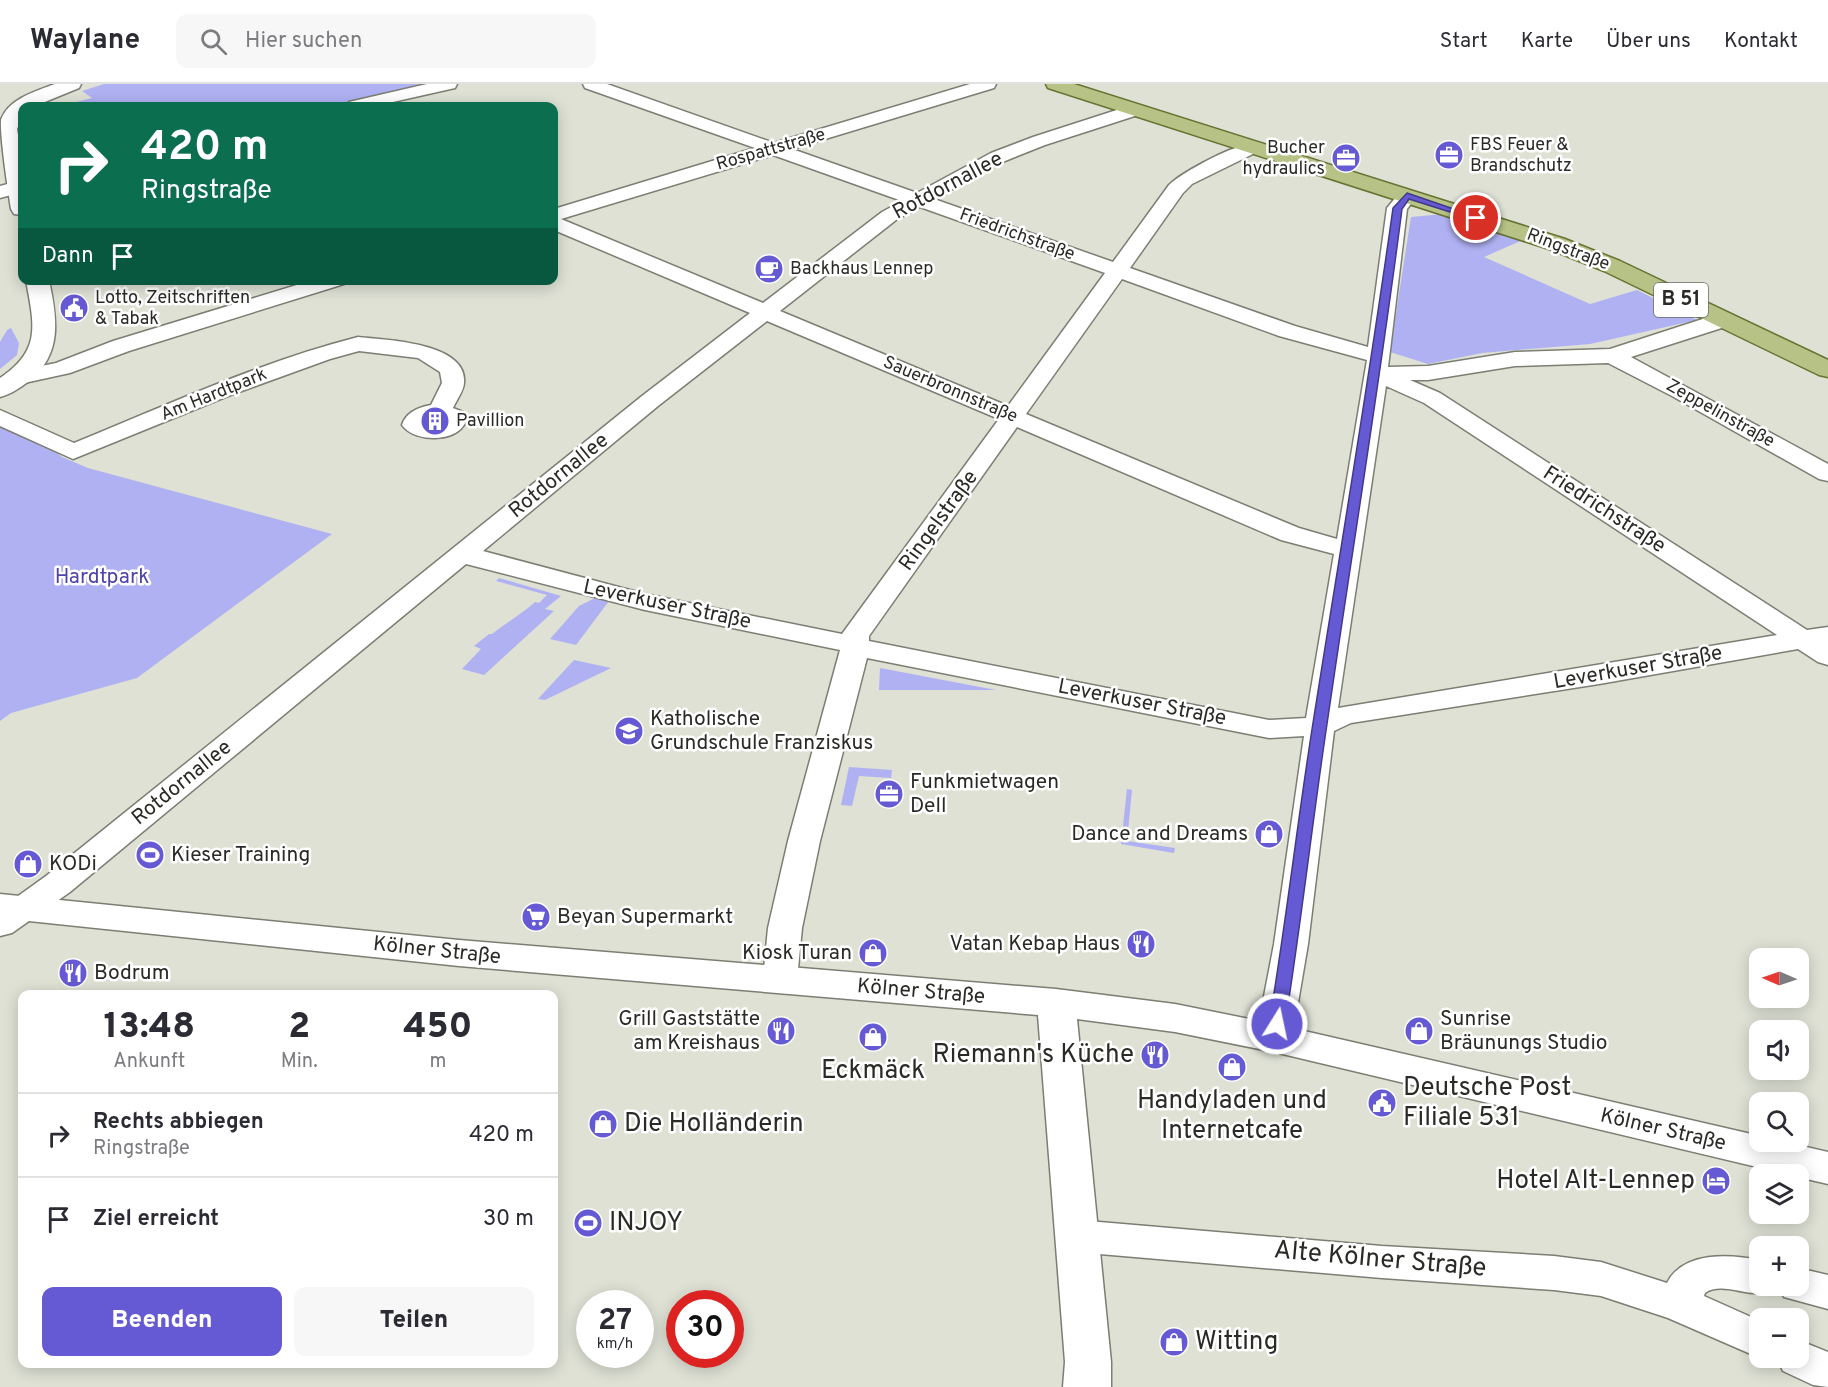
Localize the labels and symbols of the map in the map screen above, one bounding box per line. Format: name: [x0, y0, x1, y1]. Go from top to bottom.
street label: Rospattstraße: [714, 123, 828, 177]
place label: FBS Feuer & Brandschutz: [1470, 134, 1572, 178]
place label: Bucher hydraulics: [1243, 137, 1325, 181]
office icon: FBS Feuer & Brandschutz: [1433, 139, 1465, 171]
office icon: Bucher hydraulics: [1330, 142, 1362, 174]
street label: Rotdornallee: [888, 146, 1008, 226]
pin: [1450, 192, 1501, 243]
street label: Friedrichstraße: [956, 203, 1078, 267]
street label: Ringstraße: [1523, 224, 1613, 276]
cafe icon: Backhaus Lennep: [753, 253, 785, 285]
place label: Backhaus Lennep: [790, 258, 934, 281]
road number: B 51: [1654, 283, 1708, 317]
place label: Lotto, Zeitschriften & Tabak: [95, 287, 250, 331]
public building icon: Lotto, Zeitschriften & Tabak: [58, 292, 90, 324]
street label: Sauerbronnstraße: [879, 351, 1021, 429]
street label: Am Hardtpark: [157, 363, 271, 427]
street label: Zeppelinstraße: [1662, 375, 1778, 453]
building icon: Pavillion: [419, 405, 451, 437]
place label: Pavillion: [456, 410, 524, 433]
street label: Rotdornallee: [503, 427, 615, 525]
street label: Friedrichstraße: [1537, 460, 1671, 560]
street label: Ringelstraße: [893, 465, 985, 577]
park label: Hardtpark: [55, 564, 149, 591]
street label: Leverkuser Straße: [581, 574, 753, 636]
street label: Leverkuser Straße: [1552, 640, 1724, 696]
street label: Leverkuser Straße: [1056, 673, 1228, 733]
place label: Katholische Grundschule Franziskus: [650, 706, 873, 757]
school or university icon: Katholische Grundschule Franziskus: [613, 715, 645, 747]
street label: Rotdornallee: [126, 734, 238, 832]
place label: Funkmietwagen Dell: [910, 769, 1059, 820]
office icon: Funkmietwagen Dell: [873, 778, 905, 810]
shop icon: Dance and Dreams: [1253, 818, 1285, 850]
place label: Dance and Dreams: [1071, 821, 1248, 848]
sports icon: Kieser Training: [134, 839, 166, 871]
place label: Kieser Training: [171, 842, 310, 869]
shop icon: KODi: [12, 848, 44, 880]
place label: KODi: [49, 851, 97, 878]
supermarket icon: Beyan Supermarkt: [520, 901, 552, 933]
place label: Beyan Supermarkt: [557, 904, 733, 931]
restaurant icon: Vatan Kebap Haus: [1125, 928, 1157, 960]
street label: Kölner Straße: [372, 931, 502, 971]
place label: Vatan Kebap Haus: [950, 931, 1120, 958]
shop icon: Kiosk Turan: [857, 937, 889, 969]
place label: Kiosk Turan: [742, 940, 852, 967]
north arrow: [1749, 948, 1809, 1008]
restaurant icon: Bodrum: [57, 957, 89, 989]
place label: Bodrum: [94, 960, 170, 987]
street label: Kölner Straße: [856, 973, 986, 1011]
position arrow: [1245, 992, 1309, 1056]
place label: Grill Gaststätte am Kreishaus: [618, 1006, 760, 1057]
place label: Sunrise Bräunungs Studio: [1440, 1006, 1607, 1057]
restaurant icon: Grill Gaststätte am Kreishaus: [765, 1015, 797, 1047]
shop icon: Sunrise Bräunungs Studio: [1403, 1015, 1435, 1047]
shop icon: Eckmäck: [857, 1021, 889, 1053]
place label: Riemann's Küche: [933, 1039, 1134, 1072]
restaurant icon: Riemann's Küche: [1139, 1039, 1171, 1071]
shop icon: Handyladen und Internetcafe: [1216, 1051, 1248, 1083]
place label: Eckmäck: [821, 1055, 925, 1088]
place label: Deutsche Post Filiale 531: [1403, 1072, 1571, 1135]
place label: Handyladen und Internetcafe: [1137, 1085, 1327, 1148]
public building icon: Deutsche Post Filiale 531: [1366, 1087, 1398, 1119]
street label: Kölner Straße: [1597, 1102, 1729, 1158]
shop icon: Die Holländerin: [587, 1108, 619, 1140]
place label: Die Holländerin: [624, 1108, 804, 1141]
place label: Hotel Alt-Lennep: [1496, 1165, 1695, 1198]
hotel icon: Hotel Alt-Lennep: [1700, 1165, 1732, 1197]
sports icon: INJOY: [572, 1207, 604, 1239]
place label: INJOY: [609, 1207, 683, 1240]
street label: Alte Kölner Straße: [1272, 1234, 1488, 1286]
speed limit sign: 30: [666, 1290, 744, 1368]
shop icon: Witting: [1158, 1326, 1190, 1358]
place label: Witting: [1195, 1326, 1278, 1359]

